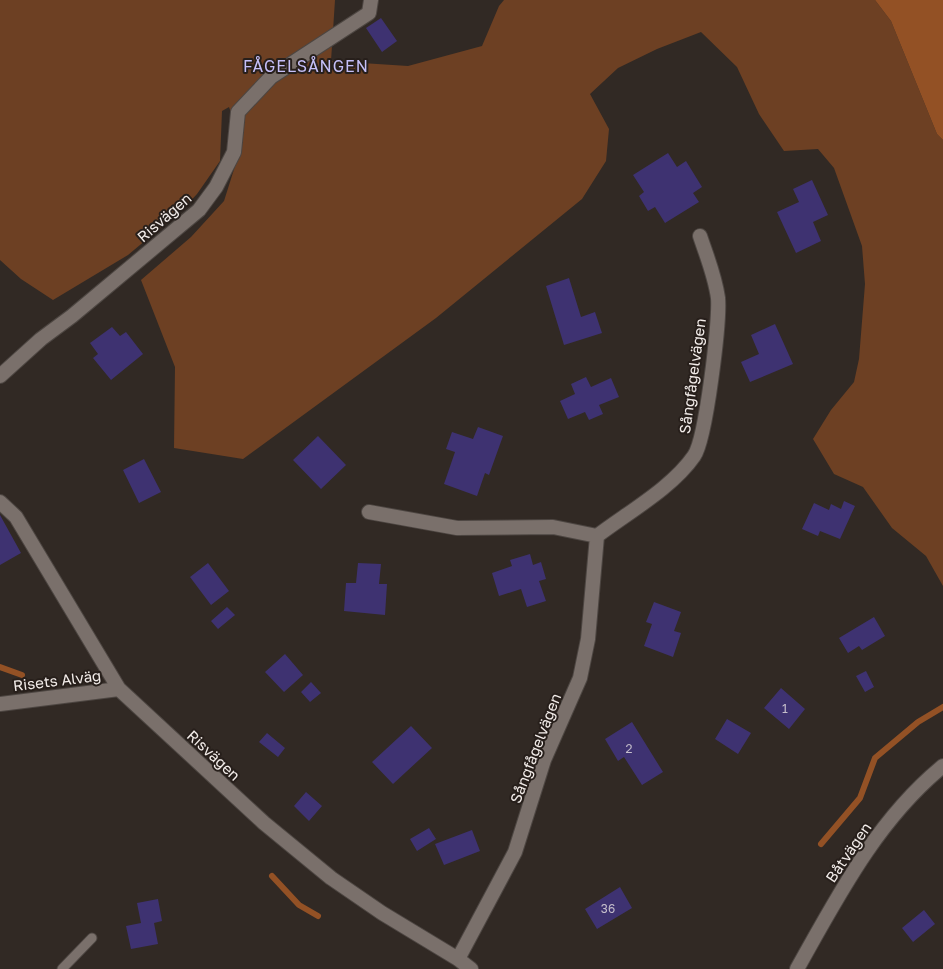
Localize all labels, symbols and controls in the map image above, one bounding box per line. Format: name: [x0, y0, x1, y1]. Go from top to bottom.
district label: FÅGELSÅNGEN: [243, 56, 369, 76]
street label: Risvägen: [133, 189, 195, 245]
street label: Sångfågelvägen: [675, 317, 709, 435]
street label: Risets Alväg: [12, 666, 102, 694]
street label: Sångfågelvägen: [506, 690, 564, 806]
house number: 1: [782, 701, 788, 716]
street label: Risvägen: [184, 726, 244, 784]
house number: 2: [626, 741, 633, 756]
street label: Båtvägen: [821, 819, 875, 885]
house number: 36: [601, 901, 615, 916]

